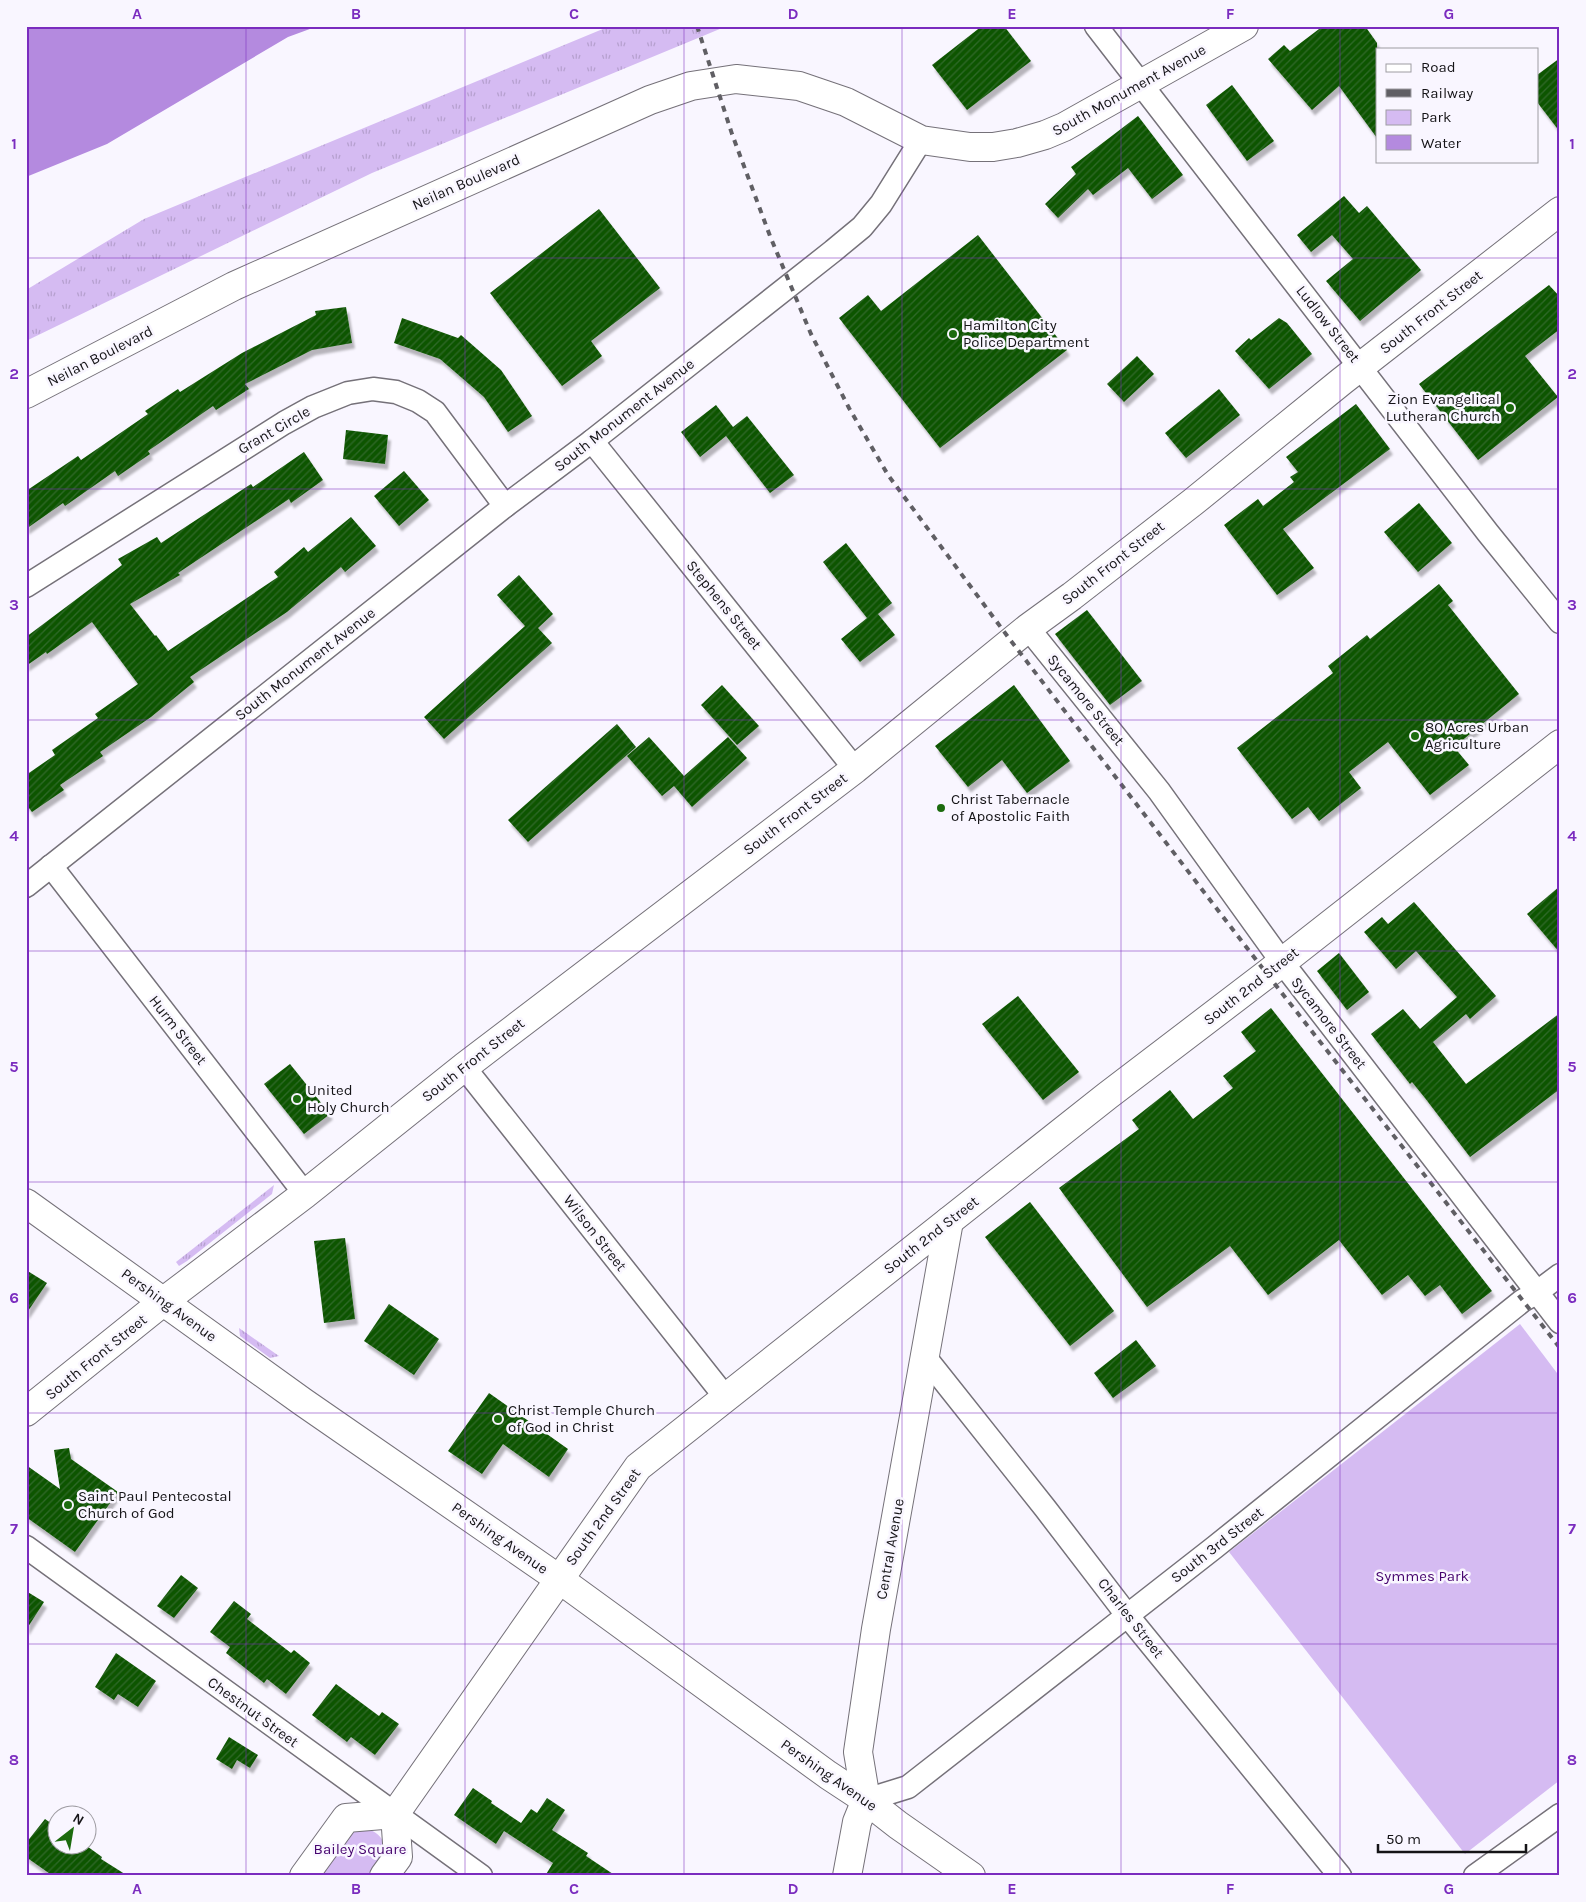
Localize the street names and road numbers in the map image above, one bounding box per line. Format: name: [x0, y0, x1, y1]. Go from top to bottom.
street label: South Monument Avenue: [1049, 40, 1209, 140]
street label: Neilan Boulevard: [409, 150, 523, 214]
street label: South Front Street: [1376, 266, 1486, 358]
street label: Ludlow Street: [1292, 282, 1364, 366]
street label: Neilan Boulevard: [44, 322, 156, 390]
street label: South Monument Avenue: [550, 355, 698, 475]
street label: Grant Circle: [235, 402, 313, 458]
street label: South Front Street: [1058, 517, 1168, 609]
street label: Stephens Street: [683, 557, 766, 654]
street label: South Monument Avenue: [231, 604, 379, 724]
street label: Sycamore Street: [1044, 651, 1129, 750]
street label: South Front Street: [739, 769, 851, 859]
street label: South 2nd Street: [1200, 943, 1303, 1029]
street label: Sycamore Street: [1287, 973, 1371, 1073]
street label: Hurm Street: [145, 992, 211, 1069]
street label: South Front Street: [418, 1014, 528, 1106]
street label: Wilson Street: [560, 1191, 631, 1275]
street label: South 2nd Street: [880, 1192, 983, 1278]
street label: Pershing Avenue: [118, 1264, 220, 1346]
street label: South Front Street: [42, 1310, 151, 1403]
street label: South 2nd Street: [562, 1465, 645, 1569]
street label: Central Avenue: [872, 1497, 908, 1601]
street label: Pershing Avenue: [448, 1498, 552, 1578]
street label: South 3rd Street: [1167, 1503, 1267, 1587]
street label: Charles Street: [1094, 1574, 1168, 1662]
street label: Chestnut Street: [204, 1673, 302, 1751]
street label: Pershing Avenue: [777, 1735, 881, 1815]

